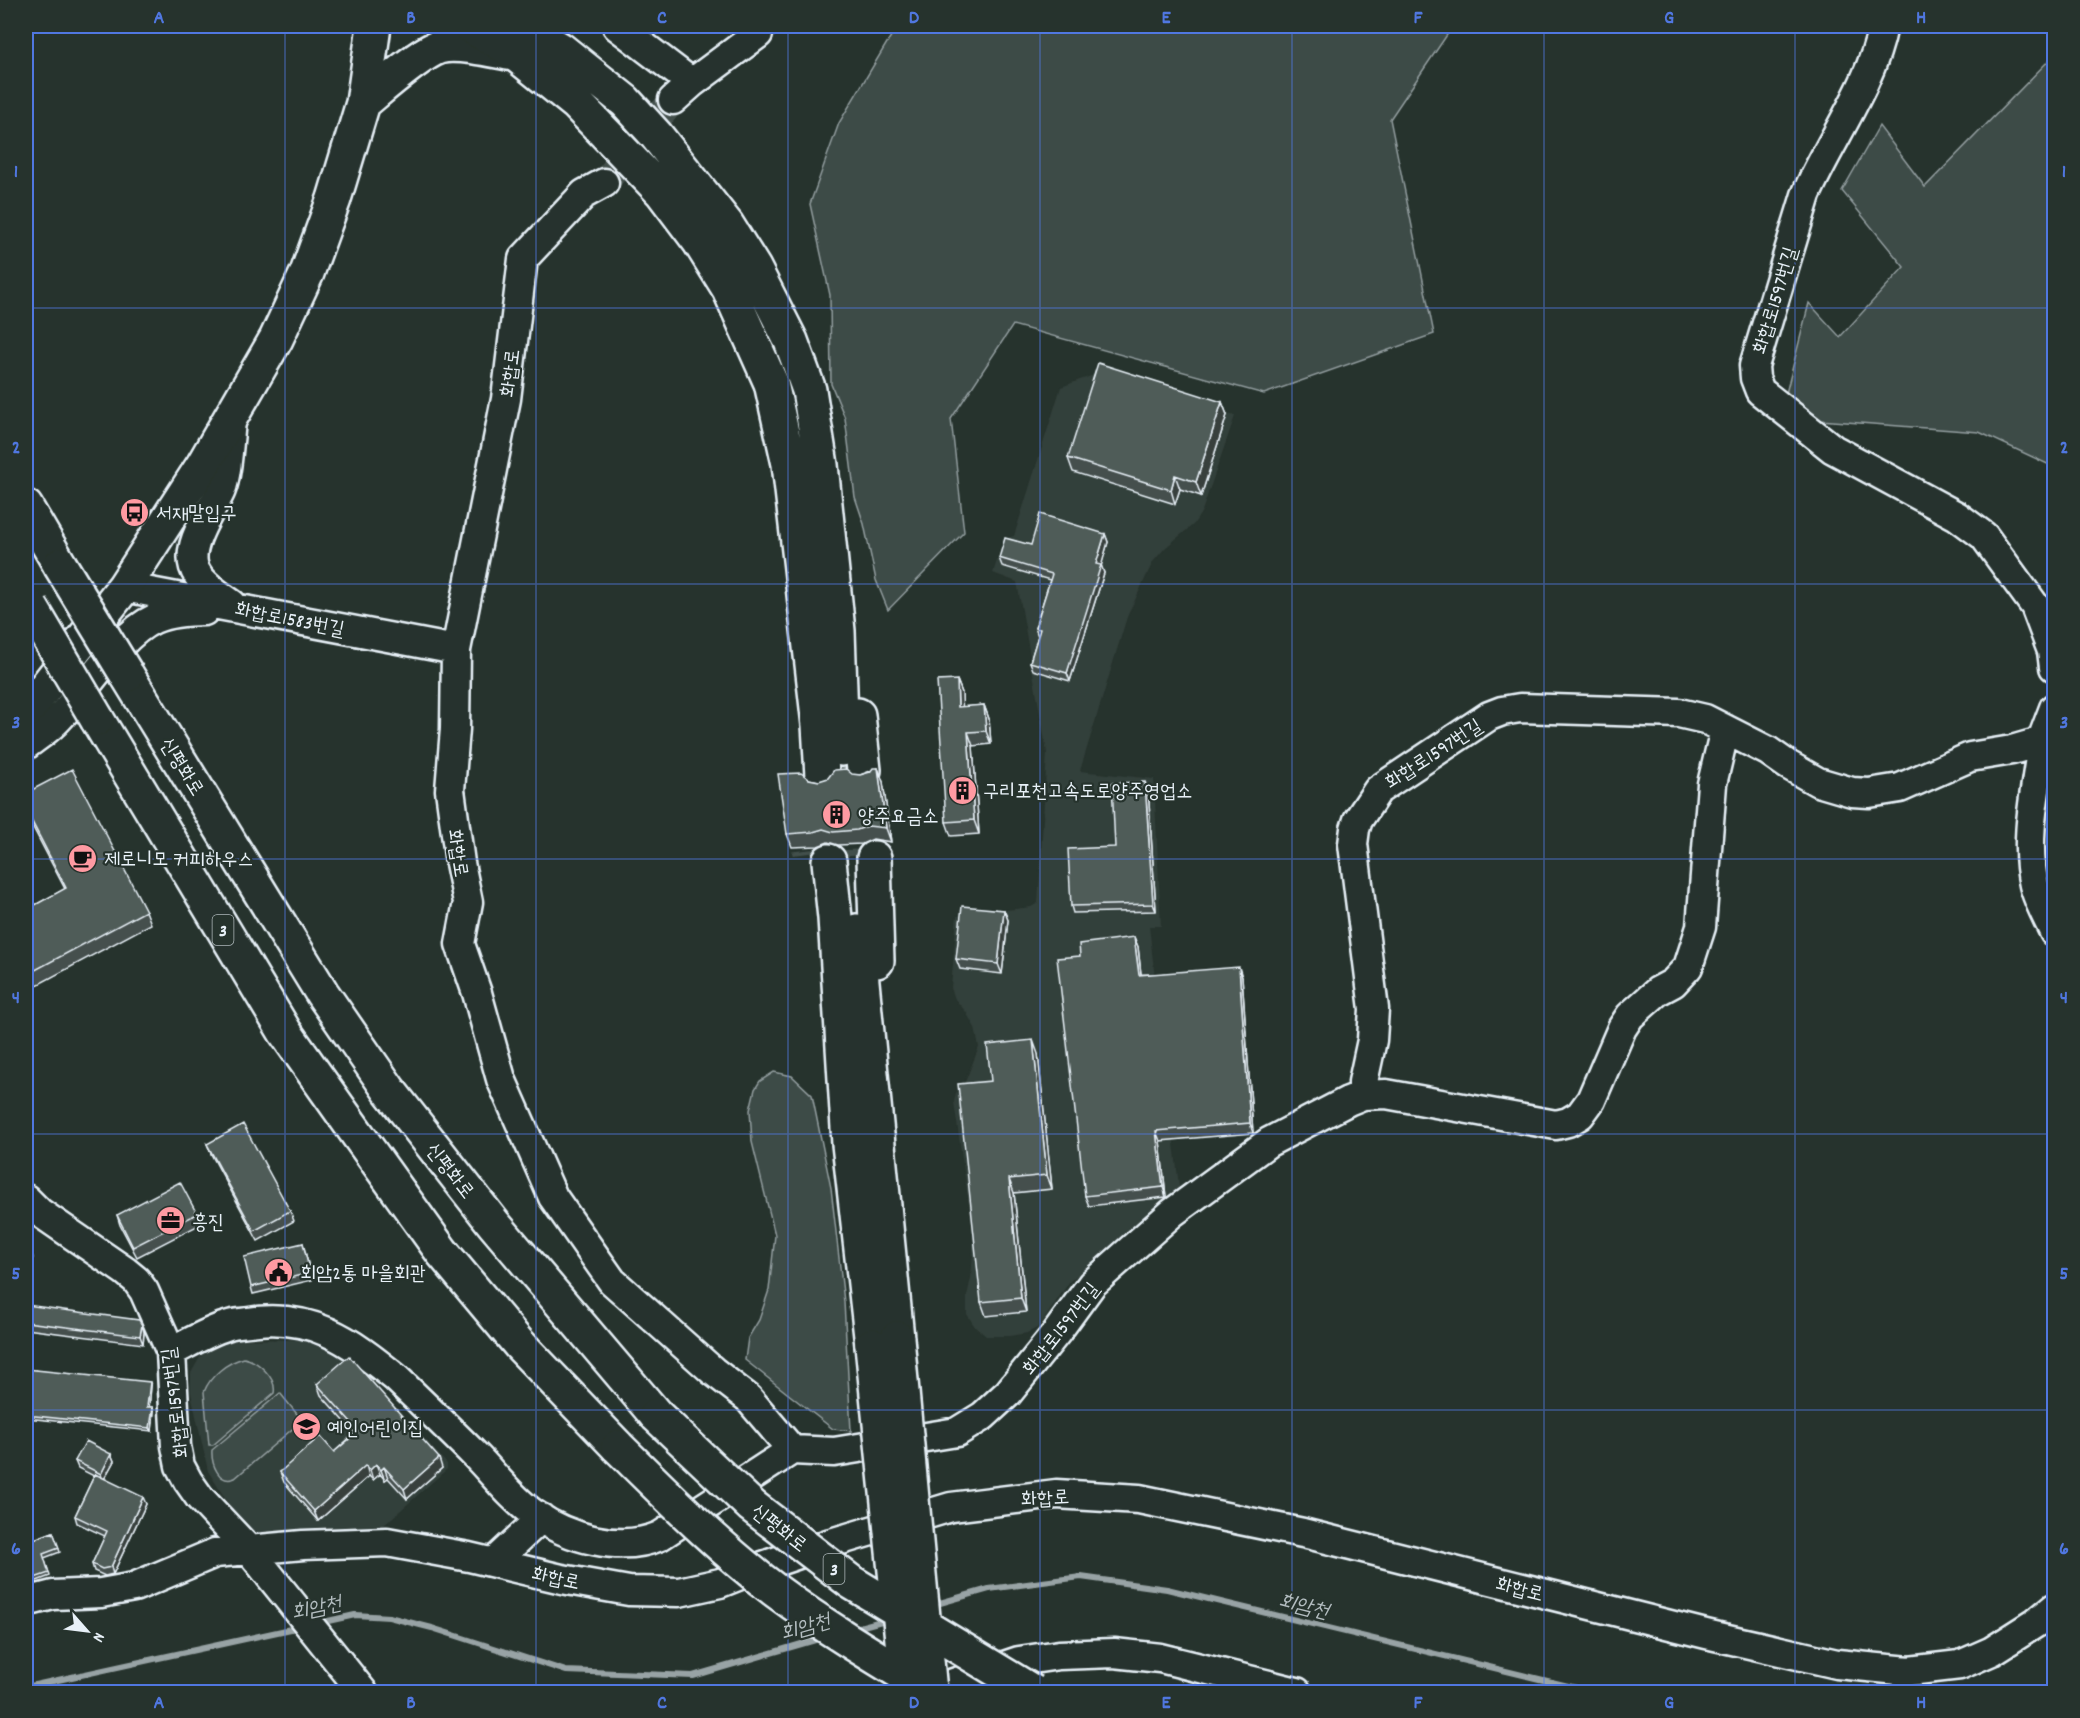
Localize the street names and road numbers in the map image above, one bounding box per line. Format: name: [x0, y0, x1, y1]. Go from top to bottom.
street label: 화합로1597번길: [1747, 244, 1806, 358]
street label: 화합로: [495, 348, 529, 399]
street label: 화합로1583번길: [232, 597, 347, 645]
street label: 화합로1597번길: [1380, 714, 1489, 797]
street label: 신평화로: [152, 733, 209, 802]
street label: 화합로: [438, 827, 474, 880]
road number: 3: [212, 915, 234, 945]
street label: 신평화로: [418, 1138, 479, 1206]
street label: 화합로1597번길: [1017, 1278, 1108, 1382]
street label: 화합로1597번길: [156, 1346, 198, 1459]
street label: 화합로: [1020, 1485, 1070, 1515]
street label: 신평화로: [744, 1499, 812, 1560]
road number: 3: [824, 1554, 844, 1584]
street label: 화합로: [529, 1561, 582, 1599]
street label: 화합로: [1492, 1571, 1546, 1610]

